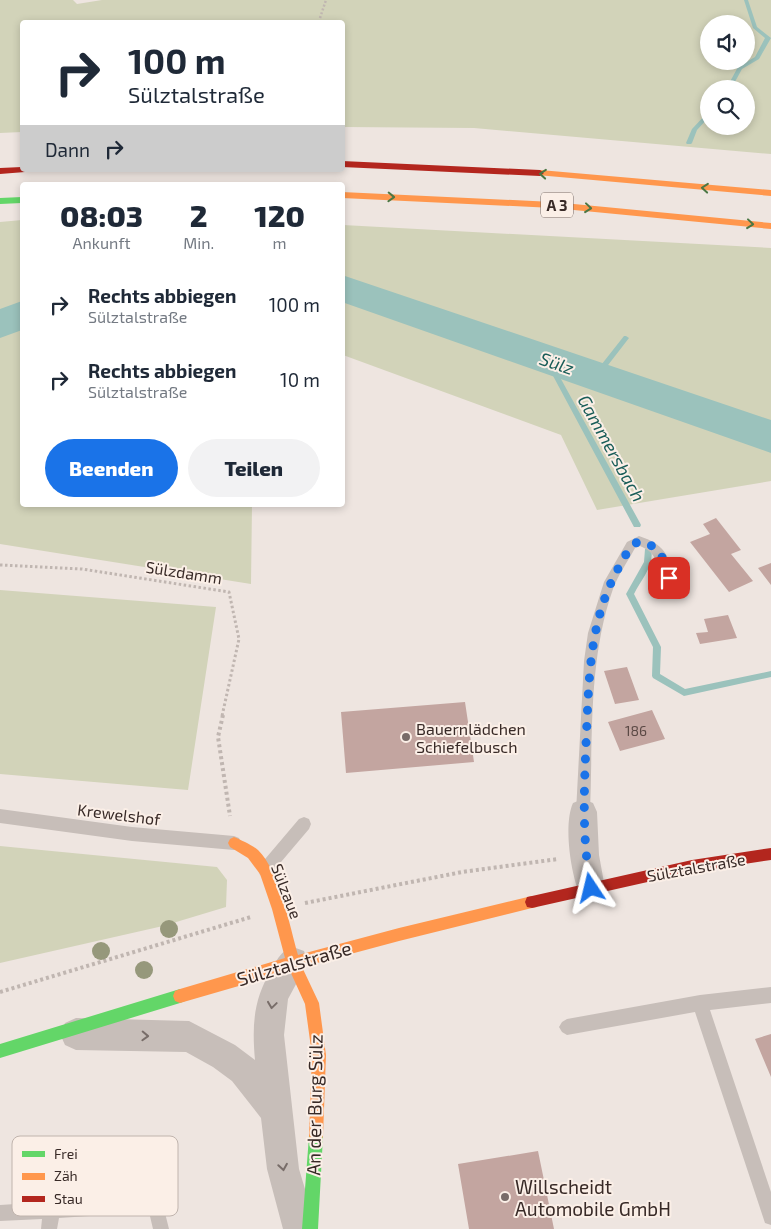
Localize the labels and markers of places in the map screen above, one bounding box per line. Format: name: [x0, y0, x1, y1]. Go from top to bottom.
pin: [648, 557, 690, 599]
place label: Bauernlädchen Schiefelbusch: [416, 719, 526, 756]
marker: Bauernlädchen Schiefelbusch: [400, 731, 412, 743]
place label: Willscheidt Automobile GmbH: [515, 1175, 671, 1220]
marker: Willscheidt Automobile GmbH: [499, 1191, 511, 1203]

